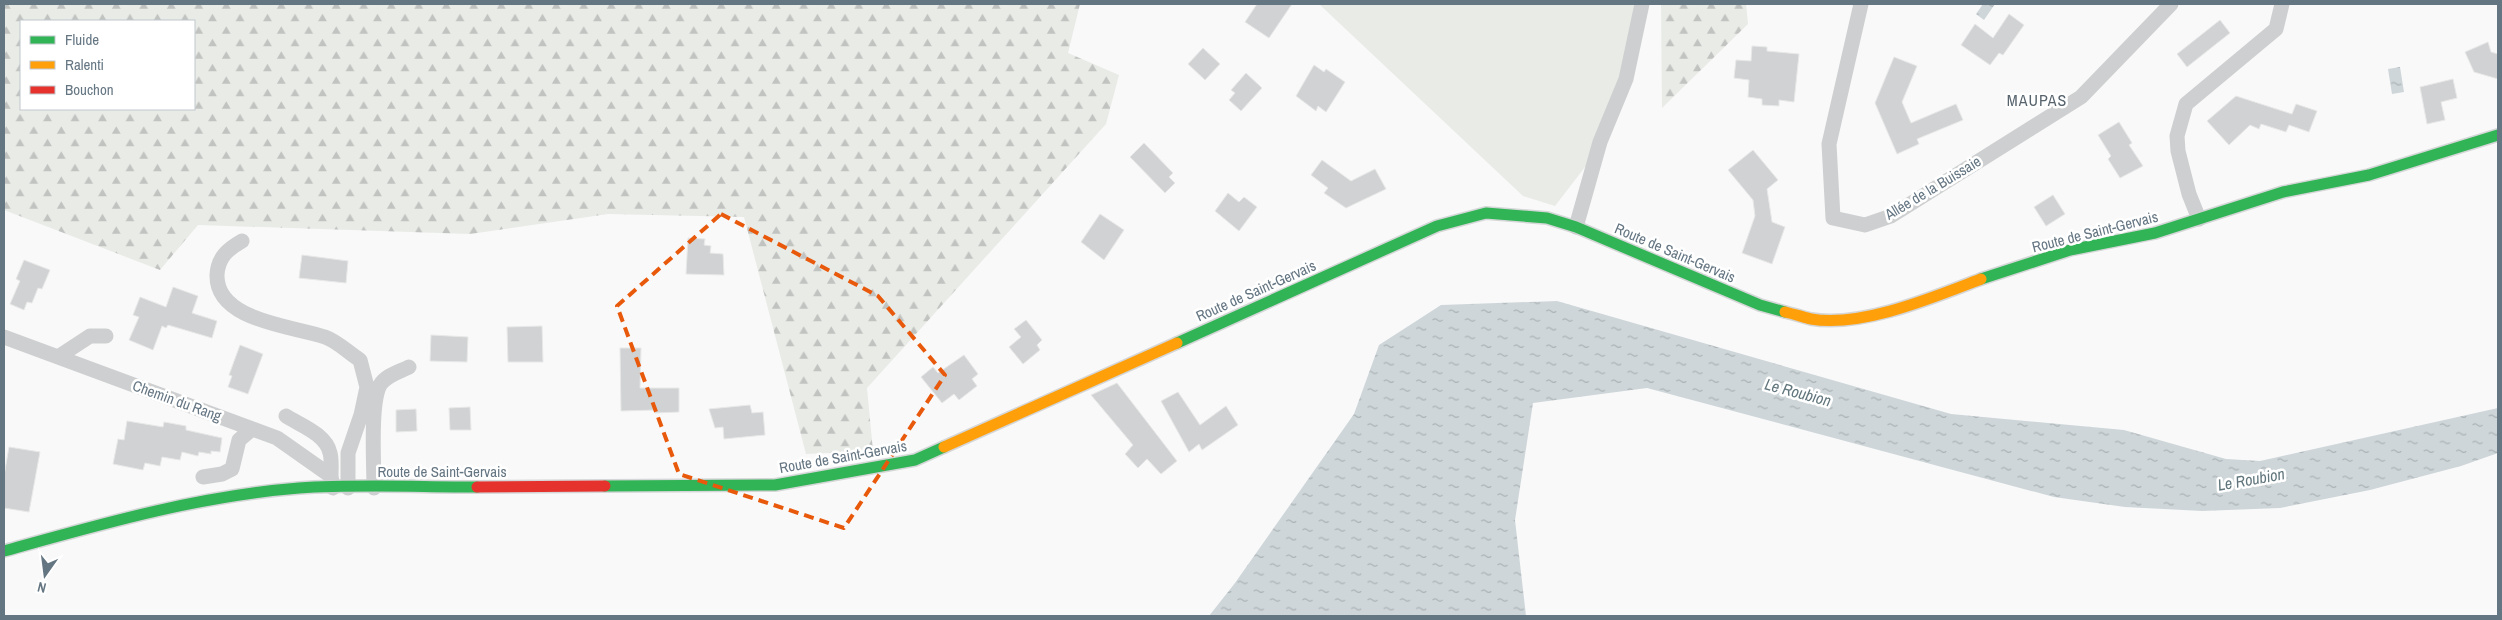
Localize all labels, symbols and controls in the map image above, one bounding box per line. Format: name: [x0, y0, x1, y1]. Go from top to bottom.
legend: [20, 20, 195, 110]
text: Fluide: [65, 29, 99, 50]
text: Ralenti: [65, 54, 104, 75]
text: Bouchon: [65, 79, 114, 100]
district label: MAUPAS: [2007, 89, 2067, 111]
street label: Allée de la Buissaie: [1880, 150, 1985, 225]
street label: Route de Saint-Gervais: [2030, 206, 2160, 257]
street label: Route de Saint-Gervais: [1612, 218, 1739, 287]
street label: Route de Saint-Gervais: [1192, 255, 1319, 326]
water label: Le Roubion: [1762, 373, 1834, 411]
street label: Chemin du Rang: [130, 375, 225, 426]
street label: Route de Saint-Gervais: [777, 435, 908, 478]
street label: Route de Saint-Gervais: [377, 461, 507, 482]
water label: Le Roubion: [2216, 462, 2286, 496]
north arrow: [20, 550, 70, 600]
text: N: [36, 578, 48, 597]

